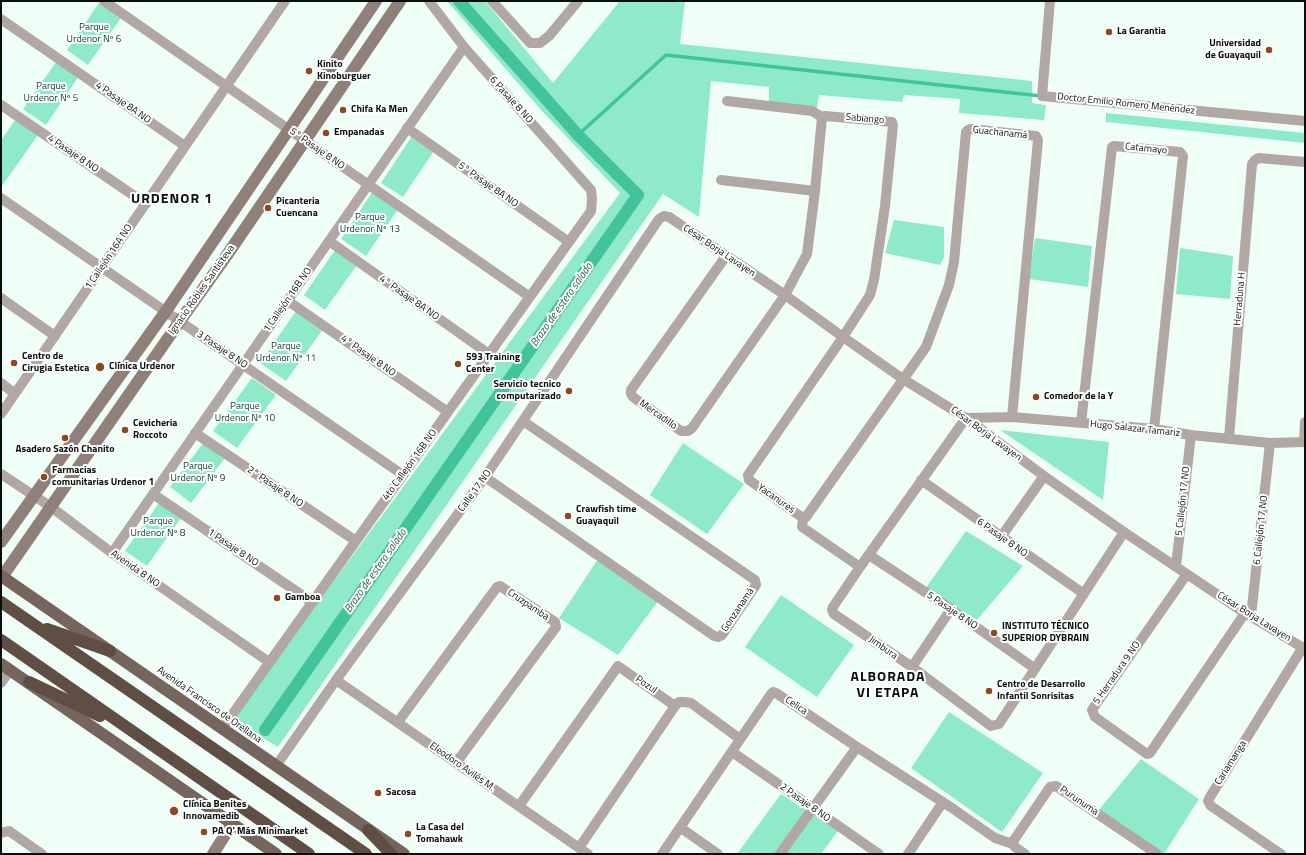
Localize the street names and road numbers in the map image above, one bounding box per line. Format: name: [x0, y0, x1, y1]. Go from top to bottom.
street label: 6 Pasaje 8 NO: [487, 74, 535, 126]
street label: 4 Pasaje 8A NO: [93, 79, 153, 127]
street label: Doctor Emilio Romero Menéndez: [1057, 91, 1195, 117]
street label: Sabiango: [845, 111, 885, 127]
street label: Guachanamá: [972, 124, 1028, 142]
street label: 5° Pasaje 8 NO: [287, 126, 347, 172]
street label: 4 Pasaje 8 NO: [45, 133, 101, 175]
street label: Catamayo: [1124, 141, 1168, 157]
street label: 5° Pasaje 8A NO: [456, 160, 520, 210]
street label: 1 Callejón 16A NO: [83, 222, 135, 292]
street label: César Borja Lavayen: [681, 222, 757, 280]
street label: Ignacio Robles Santisteva: [166, 243, 238, 337]
street label: 1 Callejón 16B NO: [261, 265, 315, 335]
street label: Herraduna H: [1232, 272, 1248, 326]
street label: 4° Pasaje 8A NO: [377, 273, 441, 323]
street label: 3 Pasaje 8 NO: [194, 329, 250, 371]
street label: 4° Pasaje 8 NO: [338, 333, 398, 379]
street label: Mercadillo: [637, 398, 679, 432]
street label: César Borja Lavayen: [948, 404, 1024, 464]
street label: Hugo Salazar Tamariz: [1089, 418, 1181, 440]
street label: 4to Callejón 16B NO: [380, 427, 440, 503]
street label: 2° Pasaje 8 NO: [245, 464, 305, 510]
street label: 5 Callejón 17 NO: [1173, 466, 1193, 536]
street label: Calle 17 NO: [456, 468, 494, 514]
street label: Yacanures: [755, 482, 797, 516]
street label: 6 Callejón 17 NO: [1251, 495, 1271, 565]
street label: 6 Pasaje 8 NO: [974, 516, 1030, 560]
street label: 1 Pasaje 8 NO: [205, 527, 261, 569]
street label: Avenida 8 NO: [108, 548, 162, 590]
street label: Gonzanamá: [719, 586, 757, 634]
street label: Cruzpamba: [505, 587, 551, 623]
street label: César Borja Lavayen: [1215, 589, 1293, 645]
street label: 5 Pasaje 8 NO: [924, 590, 980, 632]
street label: Jimbura: [866, 634, 900, 662]
street label: 5 Herradura 9 NO: [1091, 639, 1143, 707]
street label: Avenida Francisco de Orellana: [154, 664, 264, 746]
street label: Pozul: [633, 673, 659, 697]
street label: Celica: [783, 694, 809, 718]
street label: Cariamanga: [1213, 739, 1249, 787]
street label: Eleodoro Avilés M.: [427, 740, 497, 794]
street label: 2 Pasaje 8 NO: [777, 781, 833, 825]
street label: Purunuma: [1057, 784, 1101, 818]

